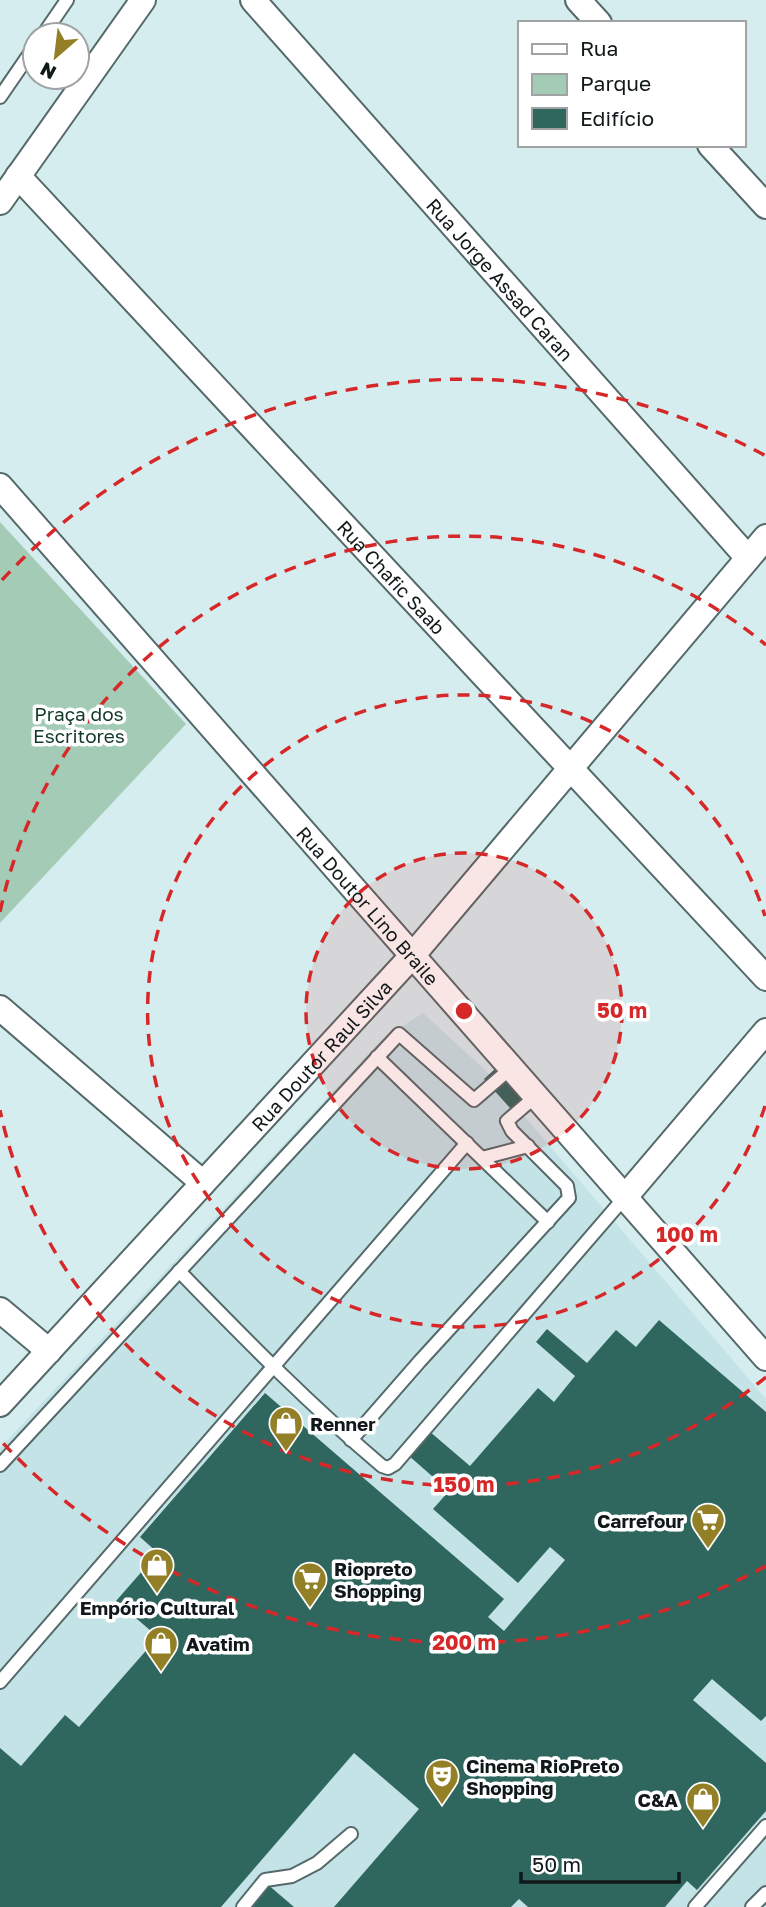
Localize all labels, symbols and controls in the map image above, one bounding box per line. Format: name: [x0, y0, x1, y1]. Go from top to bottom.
north arrow: [21, 21, 91, 91]
legend: [518, 21, 745, 147]
text: Rua: [580, 35, 618, 61]
text: N: [36, 58, 60, 85]
text: Parque: [580, 70, 651, 96]
text: Edifício: [580, 105, 654, 131]
street label: Rua Jorge Assad Caran: [422, 193, 579, 365]
street label: Rua Chafic Saab: [333, 515, 450, 639]
park label: Praça dos Escritores: [33, 702, 125, 747]
street label: Rua Doutor Lino Braile: [292, 821, 444, 989]
street label: Rua Doutor Raul Silva: [246, 975, 396, 1135]
text: 50 m: [597, 997, 647, 1023]
centre of rings: [452, 999, 476, 1023]
text: 100 m: [656, 1221, 718, 1247]
shop icon: Renner: [267, 1404, 305, 1453]
place label: Renner: [310, 1412, 376, 1435]
text: 150 m: [434, 1471, 494, 1497]
supermarket icon: Carrefour: [689, 1501, 727, 1550]
place label: Carrefour: [597, 1509, 685, 1532]
shop icon: Empório Cultural: [138, 1546, 176, 1595]
place label: Riopreto Shopping: [334, 1557, 421, 1602]
supermarket icon: Riopreto Shopping: [291, 1560, 329, 1609]
place label: Empório Cultural: [80, 1596, 234, 1619]
shop icon: Avatim: [142, 1624, 180, 1673]
text: 200 m: [432, 1629, 496, 1655]
place label: Avatim: [186, 1632, 250, 1655]
place label: Cinema RioPreto Shopping: [466, 1754, 620, 1799]
theatre icon: Cinema RioPreto Shopping: [423, 1757, 461, 1806]
shop icon: C&A: [684, 1780, 722, 1829]
place label: C&A: [638, 1788, 678, 1811]
scale bar: [521, 1840, 678, 1884]
text: 50 m: [532, 1851, 581, 1877]

